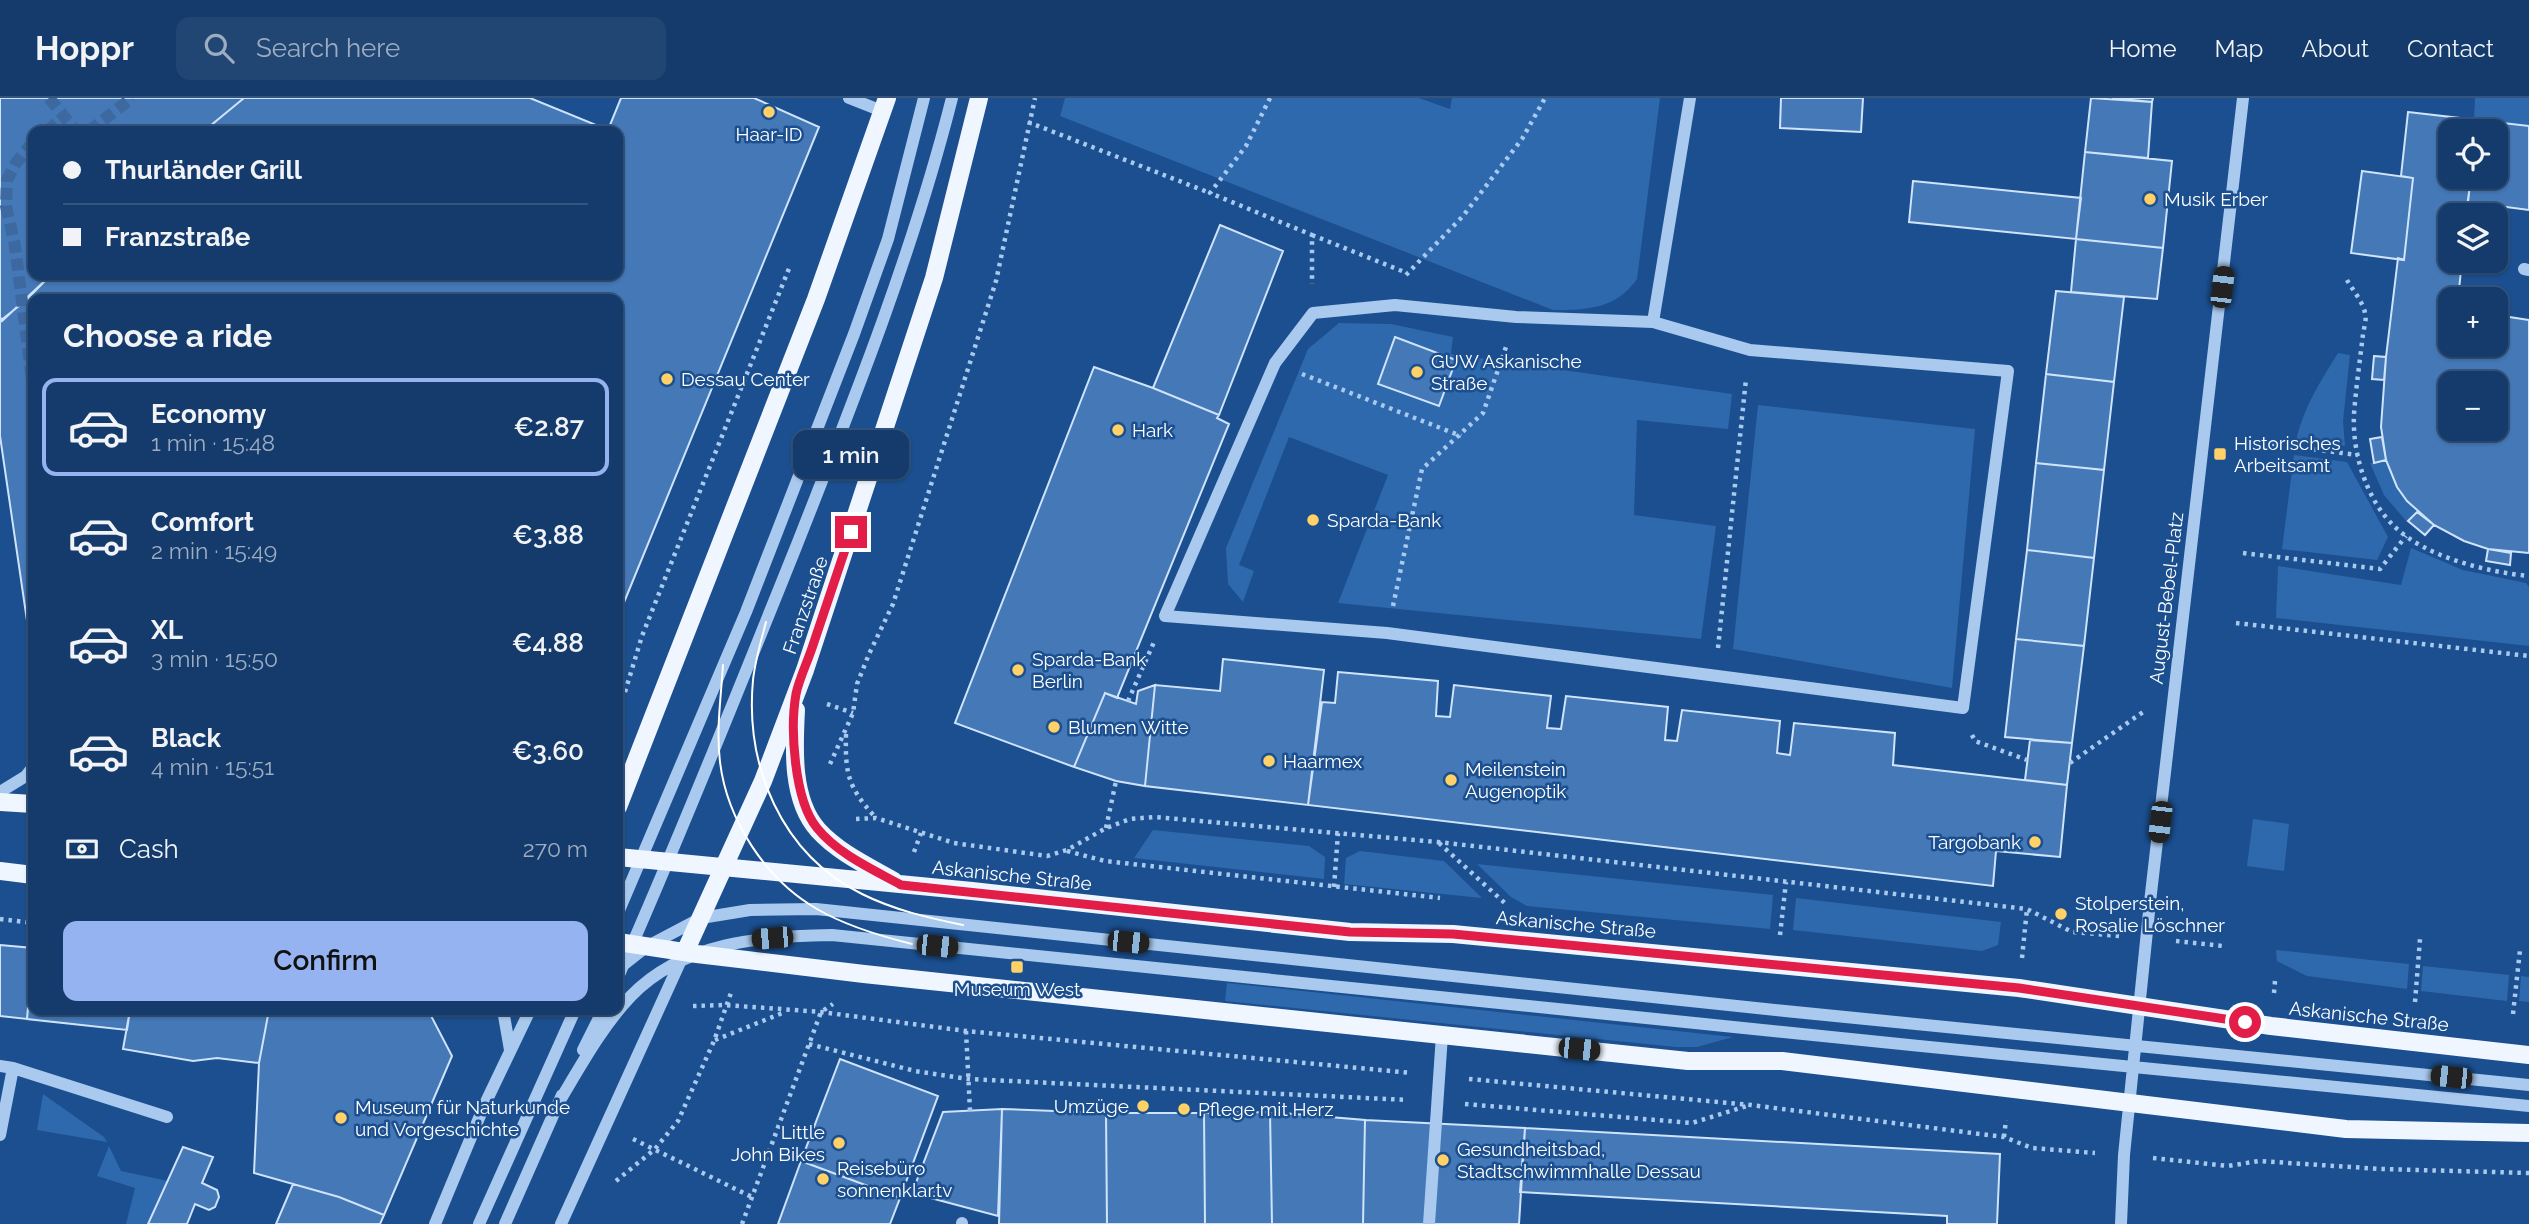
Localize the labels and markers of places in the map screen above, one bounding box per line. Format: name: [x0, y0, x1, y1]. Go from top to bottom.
marker: Haar-ID: [761, 104, 777, 120]
place label: Haar-ID: [736, 123, 802, 145]
place label: Musik Erber: [2164, 188, 2268, 210]
marker: Musik Erber: [2142, 191, 2158, 207]
place label: GUW Askanische Straße: [1431, 350, 1582, 394]
marker: GUW Askanische Straße: [1409, 364, 1425, 380]
place label: Dessau Center: [681, 368, 810, 390]
marker: Dessau Center: [659, 371, 675, 387]
place label: Hark: [1132, 419, 1173, 441]
marker: Hark: [1110, 422, 1126, 438]
place label: Historisches Arbeitsamt: [2234, 432, 2341, 476]
marker: Historisches Arbeitsamt: [2212, 446, 2228, 462]
place label: Sparda-Bank: [1327, 509, 1441, 531]
marker: Sparda-Bank: [1305, 512, 1321, 528]
place label: Sparda-Bank Berlin: [1032, 648, 1146, 692]
marker: Sparda-Bank Berlin: [1010, 662, 1026, 678]
place label: Blumen Witte: [1068, 716, 1189, 738]
marker: Blumen Witte: [1046, 719, 1062, 735]
place label: Haarmex: [1283, 750, 1363, 772]
marker: Haarmex: [1261, 753, 1277, 769]
place label: Meilenstein Augenoptik: [1465, 758, 1566, 802]
marker: Meilenstein Augenoptik: [1443, 772, 1459, 788]
place label: Targobank: [1928, 831, 2021, 853]
marker: Targobank: [2027, 834, 2043, 850]
place label: Stolperstein, Rosalie Löschner: [2075, 892, 2225, 936]
marker: Stolperstein, Rosalie Löschner: [2053, 906, 2069, 922]
marker: Museum West: [1009, 959, 1025, 975]
place label: Museum West: [954, 978, 1081, 1000]
place label: Umzüge: [1054, 1095, 1129, 1117]
place label: Museum für Naturkunde und Vorgeschichte: [355, 1096, 570, 1140]
marker: Umzüge: [1135, 1098, 1151, 1114]
place label: Pflege mit Herz: [1198, 1098, 1334, 1120]
marker: Pflege mit Herz: [1176, 1101, 1192, 1117]
marker: Museum für Naturkunde und Vorgeschichte: [333, 1110, 349, 1126]
place label: Little John Bikes: [731, 1121, 825, 1165]
marker: Little John Bikes: [831, 1135, 847, 1151]
place label: Gesundheitsbad, Stadtschwimmhalle Dessau: [1457, 1138, 1701, 1182]
marker: Gesundheitsbad, Stadtschwimmhalle Dessau: [1435, 1152, 1451, 1168]
place label: Reisebüro sonnenklar.tv: [837, 1157, 952, 1201]
marker: Reisebüro sonnenklar.tv: [815, 1171, 831, 1187]

